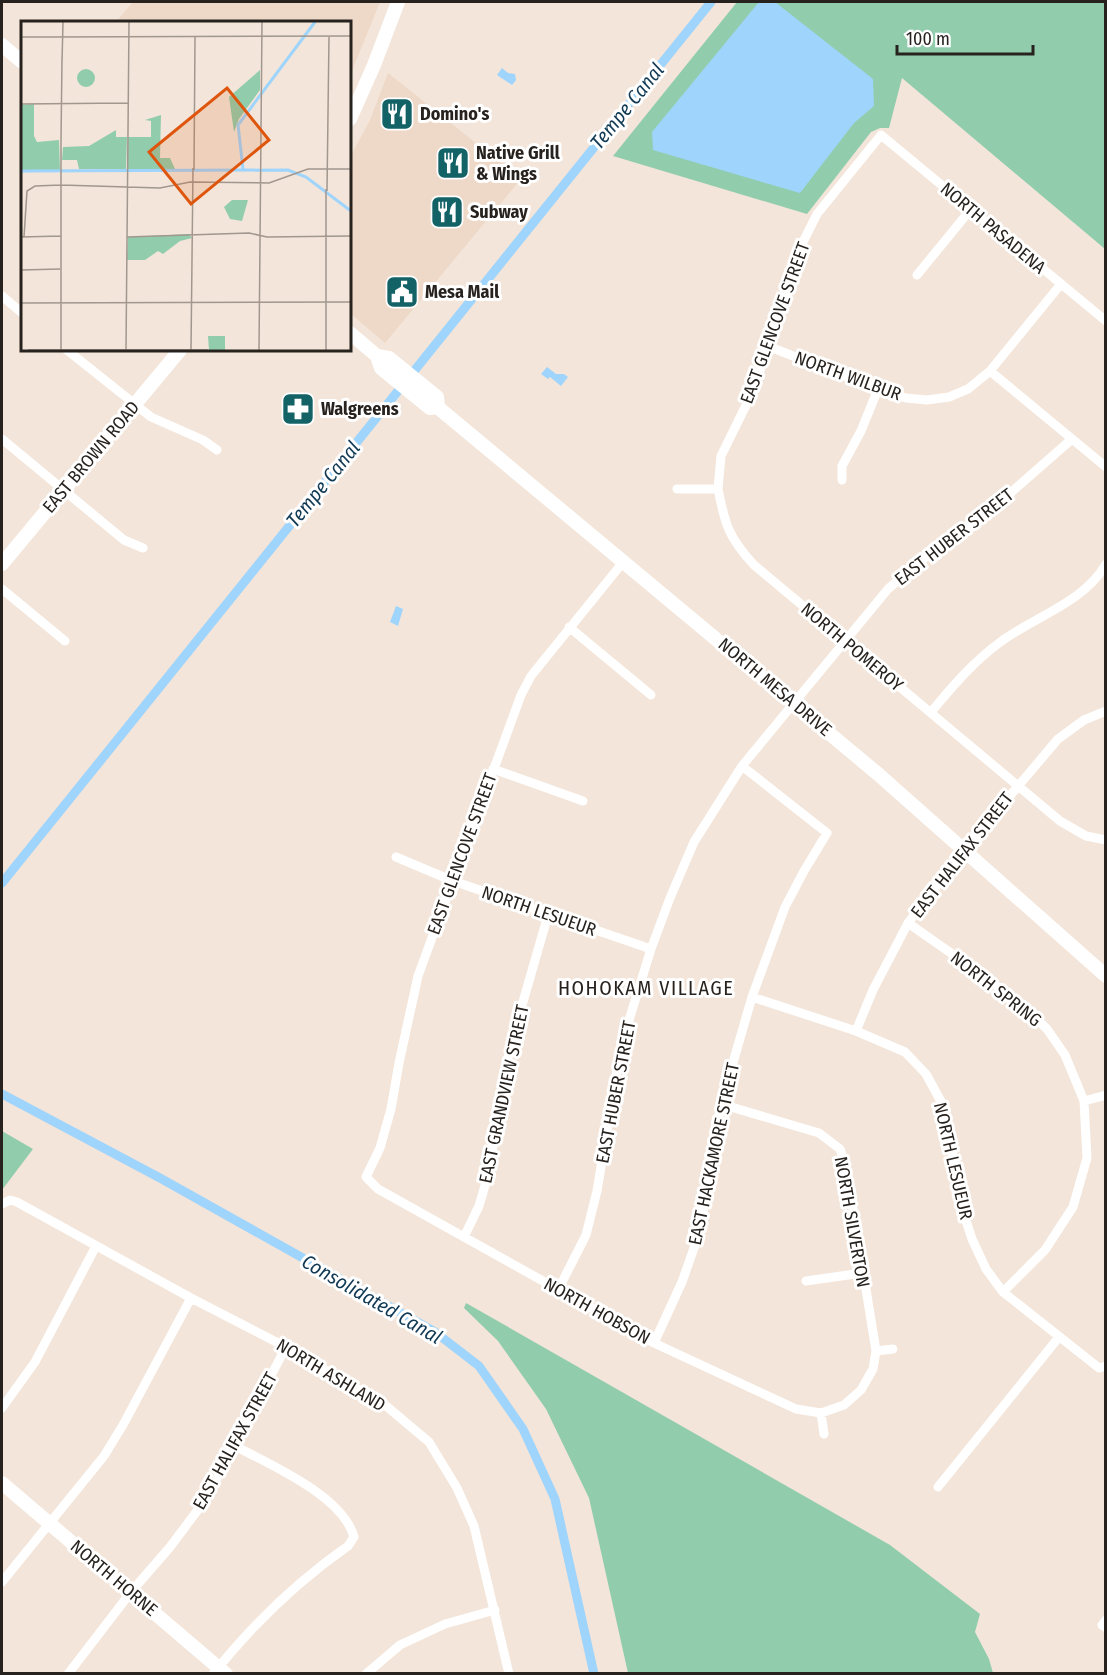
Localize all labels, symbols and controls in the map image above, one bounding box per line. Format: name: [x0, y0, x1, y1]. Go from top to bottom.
scale bar: [897, 18, 1034, 56]
inset map: [21, 21, 351, 351]
text: 100 m: [906, 28, 950, 50]
water label: Tempe Canal: [585, 58, 669, 154]
restaurant icon: Domino's: [379, 96, 415, 132]
place label: Domino's: [420, 103, 489, 125]
place label: Native Grill & Wings: [476, 142, 560, 185]
restaurant icon: Native Grill & Wings: [435, 145, 471, 181]
street label: NORTH PASADENA: [936, 178, 1050, 279]
restaurant icon: Subway: [429, 194, 465, 230]
place label: Subway: [470, 201, 528, 223]
street label: EAST GLENCOVE STREET: [736, 239, 815, 407]
public building icon: Mesa Mail: [384, 274, 420, 310]
place label: Mesa Mail: [425, 281, 499, 303]
street label: NORTH WILBUR: [792, 347, 904, 405]
pharmacy icon: Walgreens: [280, 391, 316, 427]
street label: EAST BROWN ROAD: [38, 397, 144, 517]
place label: Walgreens: [321, 398, 399, 420]
water label: Tempe Canal: [281, 436, 365, 532]
street label: EAST HUBER STREET: [890, 483, 1018, 590]
street label: NORTH POMEROY: [797, 598, 907, 696]
street label: NORTH MESA DRIVE: [714, 633, 836, 741]
street label: EAST GLENCOVE STREET: [423, 770, 502, 938]
street label: EAST HALIFAX STREET: [906, 787, 1018, 922]
street label: NORTH LESUEUR: [479, 881, 599, 941]
street label: NORTH SPRING: [946, 947, 1046, 1031]
district label: HOHOKAM VILLAGE: [558, 976, 734, 1000]
street label: EAST GRANDVIEW STREET: [474, 1002, 534, 1185]
street label: EAST HUBER STREET: [591, 1018, 641, 1165]
street label: EAST HACKAMORE STREET: [684, 1060, 744, 1247]
street label: NORTH LESUEUR: [929, 1100, 977, 1222]
street label: NORTH SILVERTON: [830, 1155, 874, 1289]
water label: Consolidated Canal: [298, 1249, 446, 1349]
street label: NORTH HOBSON: [540, 1273, 654, 1349]
street label: NORTH ASHLAND: [272, 1334, 390, 1416]
street label: EAST HALIFAX STREET: [188, 1368, 282, 1513]
street label: NORTH HORNE: [66, 1535, 162, 1621]

